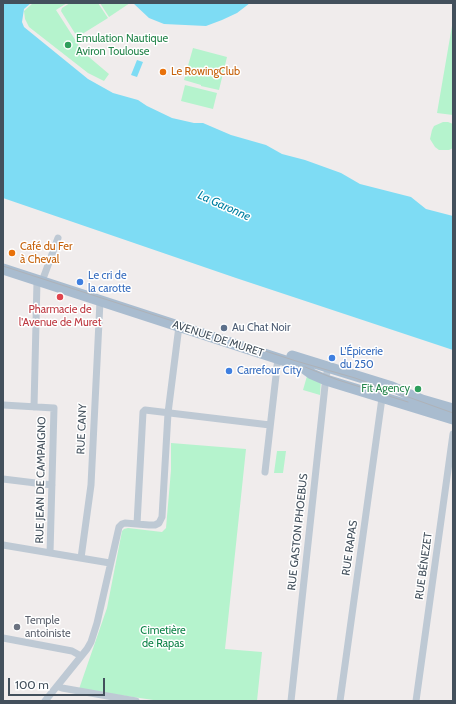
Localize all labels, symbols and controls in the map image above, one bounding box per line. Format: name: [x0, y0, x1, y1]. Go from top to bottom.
place label: Emulation Nautique Aviron Toulouse: [76, 32, 168, 58]
marker: Emulation Nautique Aviron Toulouse: [63, 40, 73, 50]
place label: Le RowingClub: [171, 65, 240, 79]
marker: Le RowingClub: [158, 67, 168, 77]
water label: La Garonne: [195, 188, 253, 224]
place label: Café du Fer à Cheval: [20, 240, 72, 266]
marker: Café du Fer à Cheval: [7, 248, 17, 258]
place label: Le cri de la carotte: [88, 269, 131, 295]
marker: Le cri de la carotte: [75, 277, 85, 287]
marker: Pharmacie de l'Avenue de Muret: [55, 292, 65, 302]
place label: Pharmacie de l'Avenue de Muret: [19, 303, 101, 329]
street label: AVENUE DE MURET: [171, 318, 265, 360]
place label: Au Chat Noir: [232, 321, 290, 335]
marker: Au Chat Noir: [219, 323, 229, 333]
place label: L'Épicerie du 250: [340, 345, 383, 371]
marker: L'Épicerie du 250: [327, 353, 337, 363]
place label: Carrefour City: [237, 364, 302, 378]
marker: Carrefour City: [224, 366, 234, 376]
place label: Fit Agency: [361, 382, 410, 396]
marker: Fit Agency: [413, 384, 423, 394]
street label: RUE CANY: [75, 403, 89, 455]
street label: RUE JEAN DE CAMPAIGNO: [33, 416, 49, 544]
street label: RUE GASTON PHOEBUS: [285, 473, 311, 591]
street label: RUE RAPAS: [340, 520, 360, 576]
street label: RUE BÉNEZET: [413, 532, 435, 600]
place label: Temple antoiniste: [25, 614, 71, 640]
marker: Temple antoiniste: [12, 622, 22, 632]
park label: Cimetière de Rapas: [140, 624, 186, 650]
scale bar: [10, 670, 107, 696]
text: 100 m: [15, 677, 49, 692]

